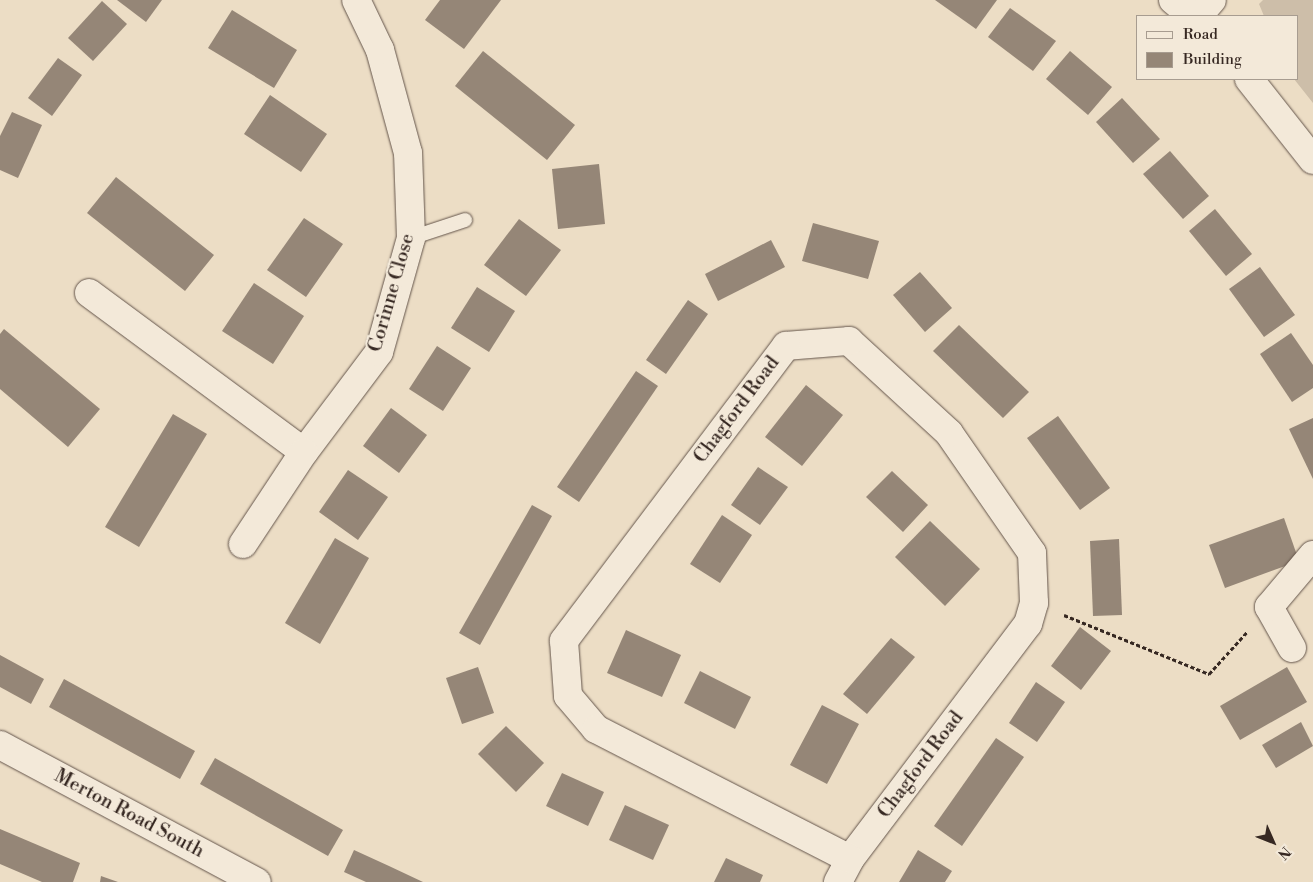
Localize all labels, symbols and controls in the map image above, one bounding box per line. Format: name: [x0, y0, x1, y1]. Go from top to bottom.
legend: [1136, 15, 1298, 80]
text: Road: [1183, 25, 1218, 44]
text: Building: [1183, 50, 1242, 69]
street label: Corinne Close: [364, 231, 420, 355]
street label: Chagford Road: [689, 352, 785, 468]
street label: Chagford Road: [873, 707, 969, 823]
street label: Merton Road South: [50, 765, 208, 863]
north arrow: [1248, 817, 1298, 867]
text: N: [1273, 842, 1294, 863]

